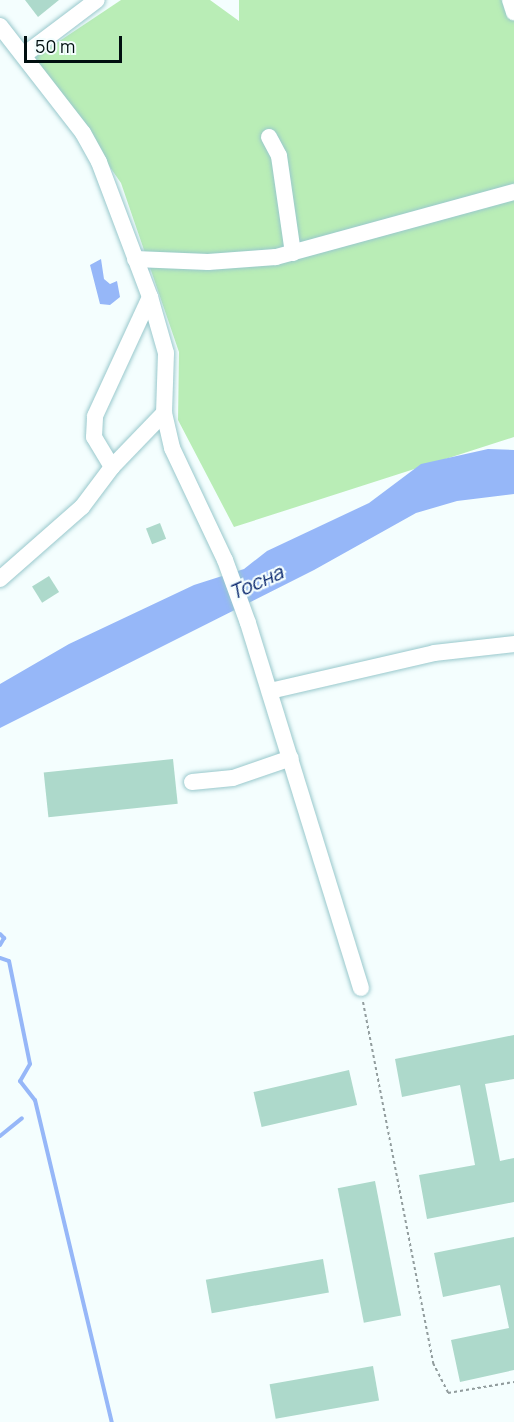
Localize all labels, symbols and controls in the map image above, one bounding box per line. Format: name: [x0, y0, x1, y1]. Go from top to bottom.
scale bar: [27, 24, 124, 62]
text: 50 m: [35, 34, 75, 58]
water label: Тосна: [225, 560, 287, 604]

